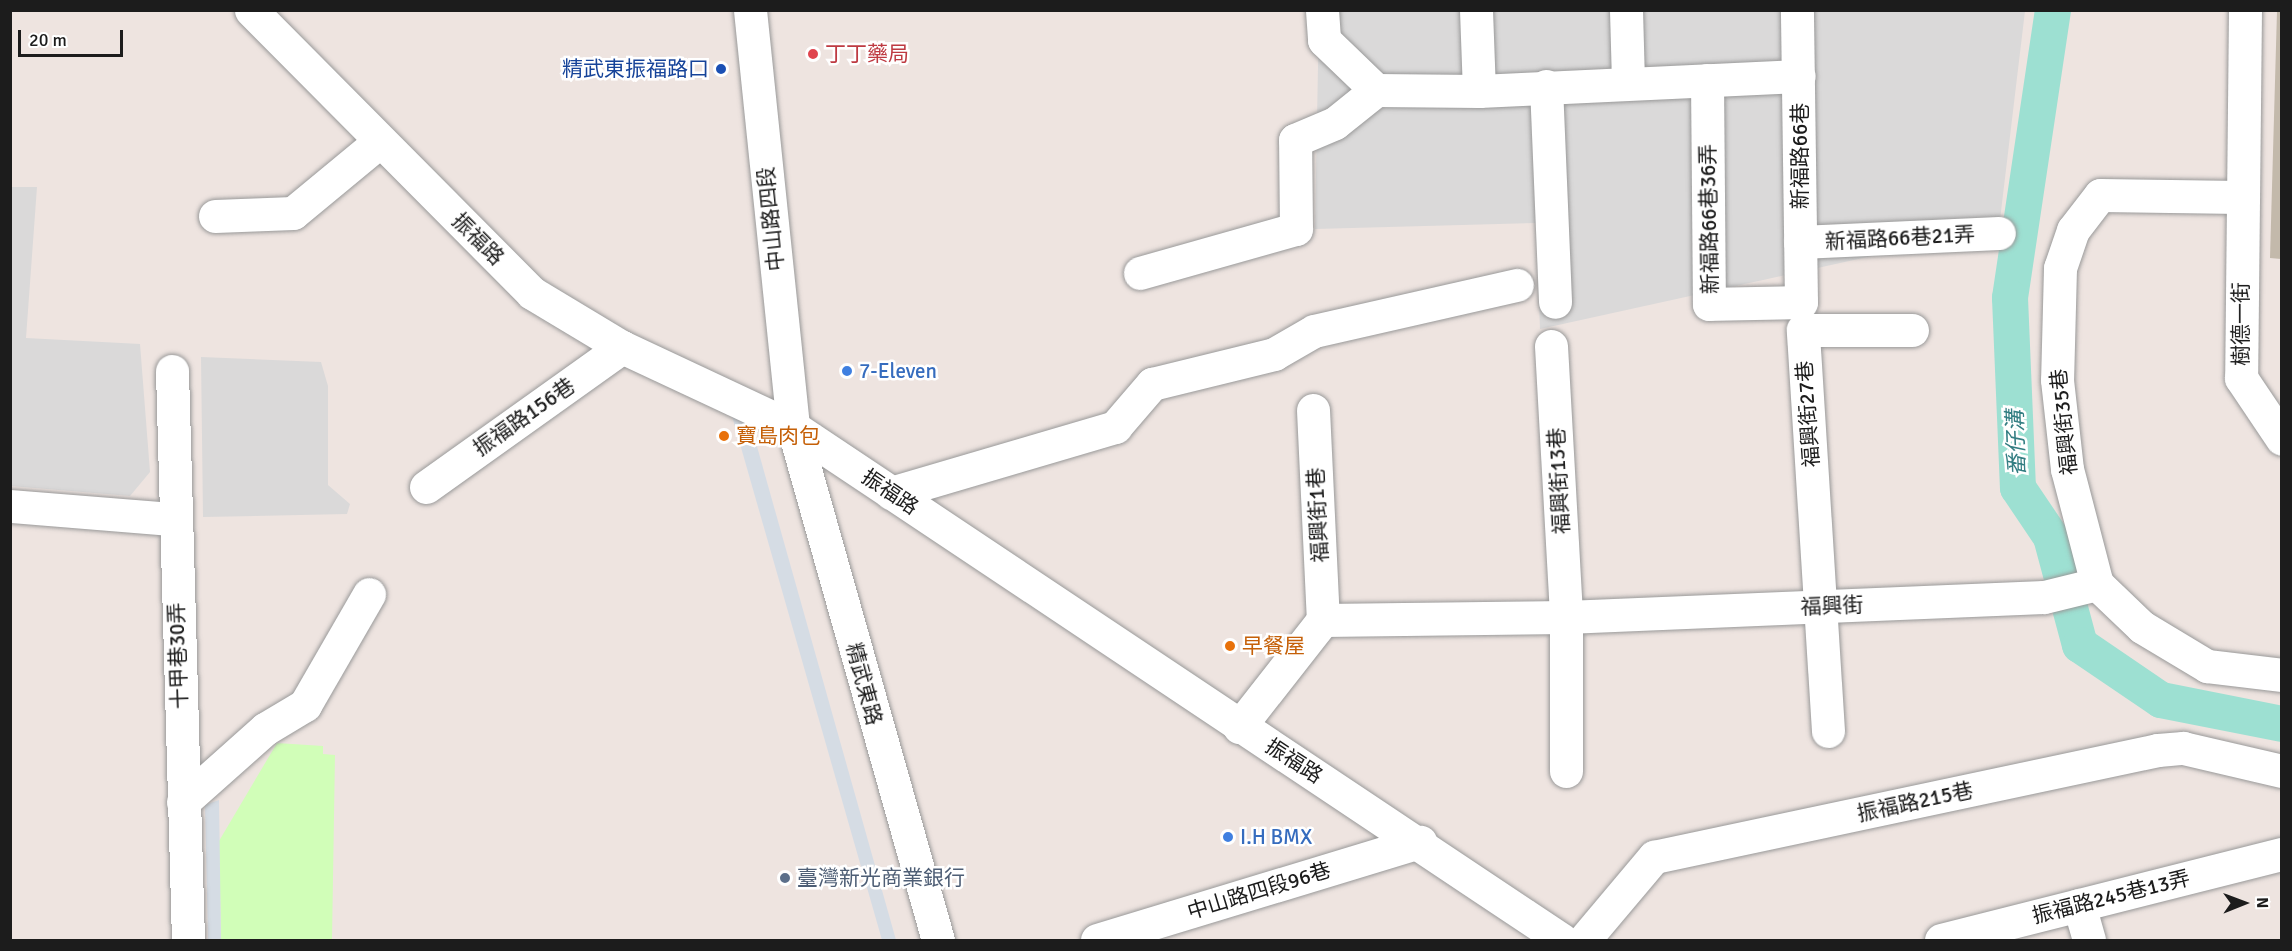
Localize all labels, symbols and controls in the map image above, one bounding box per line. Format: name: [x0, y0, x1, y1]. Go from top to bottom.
scale bar: [21, 18, 126, 56]
text: 20 m: [29, 29, 67, 51]
place label: 丁丁藥局: [825, 41, 909, 67]
marker: 丁丁藥局: [806, 47, 820, 61]
place label: 精武東振福路口: [562, 56, 709, 82]
marker: 精武東振福路口: [714, 62, 728, 76]
street label: 新福路66巷: [1787, 103, 1813, 209]
street label: 新福路66巷36弄: [1695, 144, 1723, 294]
street label: 中山路四段: [753, 165, 789, 273]
street label: 振福路: [447, 208, 509, 270]
street label: 新福路66巷21弄: [1824, 221, 1976, 255]
street label: 樹德一街: [2228, 282, 2254, 366]
place label: 7-Eleven: [859, 358, 937, 384]
street label: 福興街27巷: [1792, 360, 1824, 468]
marker: 7-Eleven: [840, 364, 854, 378]
street label: 福興街35巷: [2046, 368, 2082, 476]
street label: 振福路156巷: [468, 373, 580, 461]
water label: 番仔溝: [2002, 410, 2030, 476]
place label: 寶島肉包: [736, 423, 820, 449]
street label: 福興街13巷: [1544, 427, 1574, 535]
marker: 寶島肉包: [717, 429, 731, 443]
street label: 振福路: [857, 464, 923, 520]
street label: 福興街1巷: [1303, 467, 1333, 563]
street label: 福興街: [1800, 592, 1864, 620]
street label: 十甲巷30弄: [164, 602, 192, 710]
place label: 早餐屋: [1242, 633, 1305, 659]
marker: 早餐屋: [1223, 639, 1237, 653]
street label: 精武東路: [841, 640, 887, 728]
street label: 振福路: [1261, 733, 1327, 789]
street label: 振福路215巷: [1855, 777, 1975, 827]
place label: I.H BMX: [1240, 824, 1312, 850]
marker: I.H BMX: [1221, 830, 1235, 844]
street label: 中山路四段96巷: [1184, 857, 1334, 925]
place label: 臺灣新光商業銀行: [797, 865, 965, 891]
street label: 振福路245巷13弄: [2030, 865, 2192, 929]
marker: 臺灣新光商業銀行: [778, 871, 792, 885]
north arrow: [2214, 873, 2274, 933]
text: N: [2252, 897, 2272, 908]

